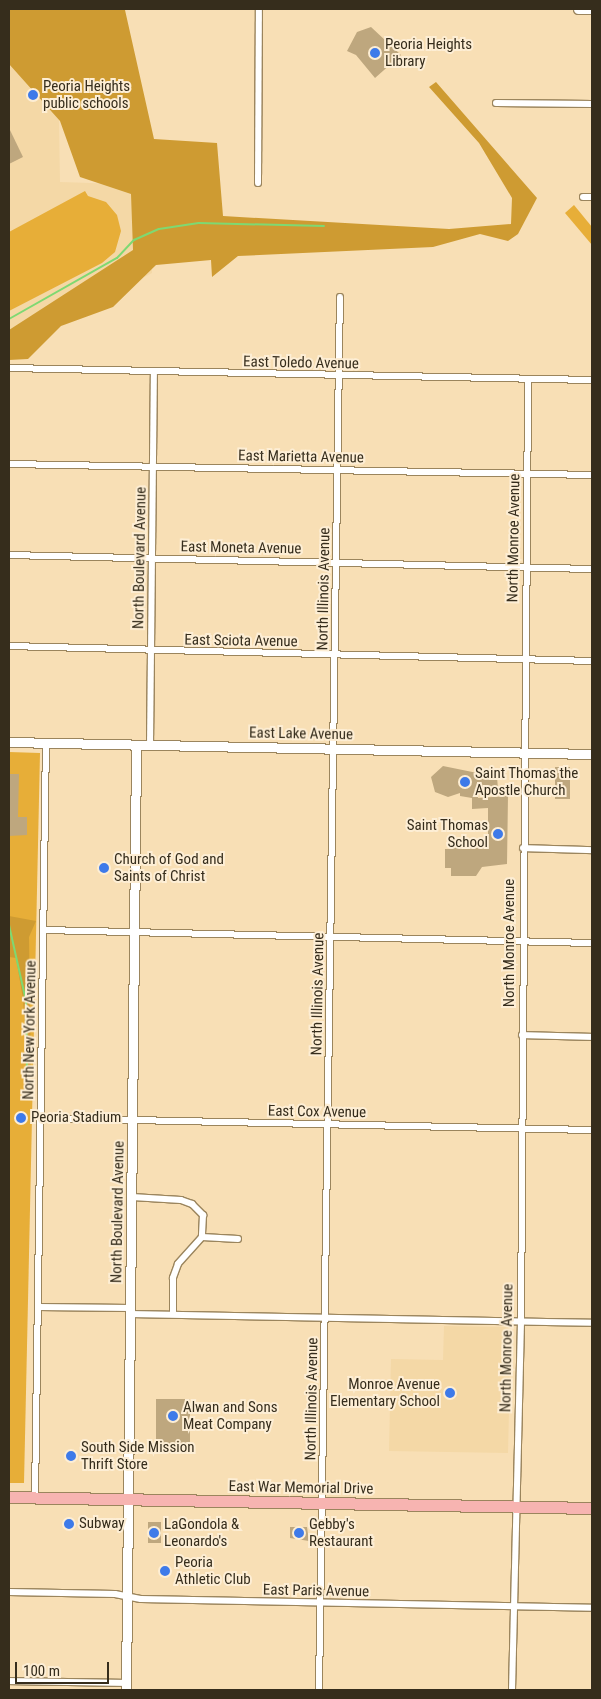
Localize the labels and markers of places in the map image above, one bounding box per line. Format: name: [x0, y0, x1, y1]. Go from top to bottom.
place label: Peoria Heights Library: [385, 35, 472, 70]
marker: Peoria Heights Library: [369, 47, 381, 59]
place label: Peoria Heights public schools: [43, 77, 130, 112]
marker: Peoria Heights public schools: [27, 89, 39, 101]
place label: Saint Thomas the Apostle Church: [475, 764, 579, 799]
marker: Saint Thomas the Apostle Church: [459, 776, 471, 788]
place label: Saint Thomas School: [407, 816, 488, 851]
marker: Saint Thomas School: [492, 828, 504, 840]
place label: Church of God and Saints of Christ: [114, 850, 224, 885]
marker: Church of God and Saints of Christ: [98, 862, 110, 874]
place label: Peoria Stadium: [31, 1109, 121, 1127]
marker: Peoria Stadium: [15, 1112, 27, 1124]
place label: Monroe Avenue Elementary School: [330, 1375, 440, 1410]
marker: Monroe Avenue Elementary School: [444, 1387, 456, 1399]
place label: Alwan and Sons Meat Company: [183, 1398, 277, 1433]
marker: Alwan and Sons Meat Company: [167, 1410, 179, 1422]
place label: South Side Mission Thrift Store: [81, 1438, 195, 1473]
marker: South Side Mission Thrift Store: [65, 1450, 77, 1462]
place label: Subway: [79, 1515, 124, 1533]
place label: LaGondola & Leonardo's: [164, 1515, 239, 1550]
place label: Gebby's Restaurant: [309, 1515, 373, 1550]
marker: Subway: [63, 1518, 75, 1530]
marker: LaGondola & Leonardo's: [148, 1527, 160, 1539]
marker: Gebby's Restaurant: [293, 1527, 305, 1539]
place label: Peoria Athletic Club: [175, 1553, 251, 1588]
marker: Peoria Athletic Club: [159, 1565, 171, 1577]

